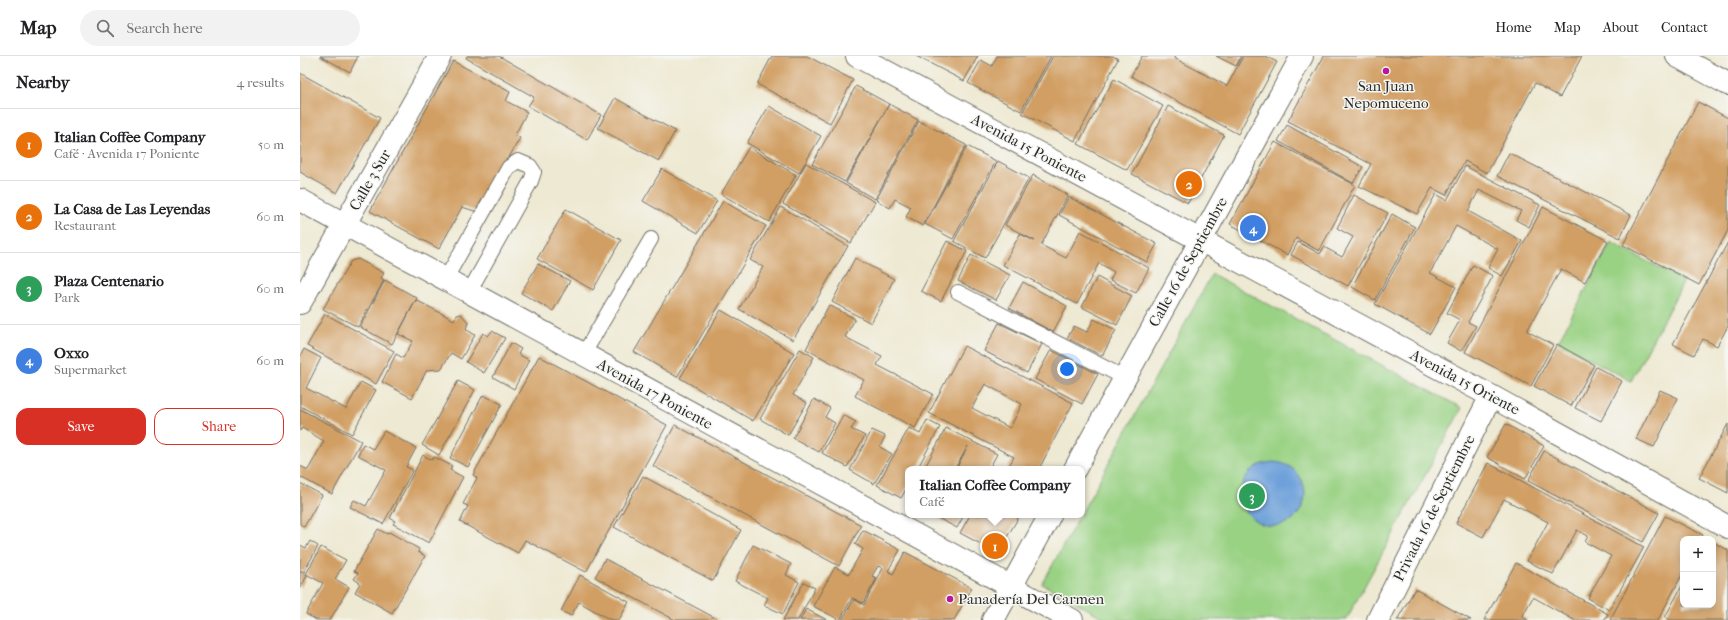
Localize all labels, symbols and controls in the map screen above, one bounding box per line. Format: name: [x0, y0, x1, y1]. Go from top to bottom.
search box: [80, 10, 360, 46]
text: Map: [20, 17, 56, 39]
icon: search: [94, 17, 116, 39]
text: Search here: [126, 19, 203, 37]
text: Home: [1495, 19, 1532, 36]
text: Map: [1554, 19, 1581, 36]
text: About: [1603, 19, 1639, 36]
text: Contact: [1661, 19, 1708, 36]
marker: San Juan Nepomuceno: [1381, 66, 1391, 76]
text: Nearby: [16, 72, 70, 92]
text: 4 results: [237, 75, 284, 90]
place label: San Juan Nepomuceno: [1343, 77, 1429, 112]
street label: Avenida 15 Poniente: [967, 109, 1090, 186]
text: Italian Coffee Company: [54, 128, 205, 146]
text: 1: [27, 137, 31, 152]
text: 50 m: [258, 137, 284, 152]
text: Café · Avenida 17 Poniente: [54, 146, 200, 161]
street label: Calle 3 Sur: [345, 146, 395, 214]
pin: 2: [1176, 169, 1202, 199]
street label: Calle 16 de Septiembre: [1145, 193, 1231, 330]
text: La Casa de Las Leyendas: [54, 200, 210, 218]
text: 2: [26, 209, 32, 224]
text: 60 m: [256, 209, 284, 224]
pin: 4: [1240, 213, 1266, 243]
text: Restaurant: [54, 218, 116, 233]
text: Plaza Centenario: [54, 272, 164, 290]
text: 3: [26, 281, 32, 296]
text: 60 m: [256, 281, 284, 296]
text: Park: [54, 290, 80, 305]
text: Oxxo: [54, 344, 89, 362]
street label: Avenida 15 Oriente: [1406, 345, 1523, 419]
text: 4: [25, 353, 33, 368]
text: 60 m: [256, 353, 284, 368]
street label: Avenida 17 Poniente: [593, 354, 716, 433]
your location: [1057, 359, 1077, 379]
text: Supermarket: [54, 362, 127, 377]
button: Save: [16, 408, 146, 445]
button: Share: [154, 408, 284, 445]
street label: Privada 16 de Septiembre: [1389, 431, 1479, 584]
popup: [905, 466, 1085, 518]
text: Italian Coffee Company: [919, 476, 1071, 494]
pin: 3: [1239, 481, 1265, 511]
text: Café: [919, 494, 945, 509]
pin: 1: [982, 531, 1008, 561]
map controls: [1680, 536, 1716, 608]
button: +: [1680, 536, 1716, 572]
button: −: [1680, 572, 1716, 608]
place label: Panadería Del Carmen: [958, 590, 1104, 608]
marker: Panadería Del Carmen: [945, 594, 955, 604]

